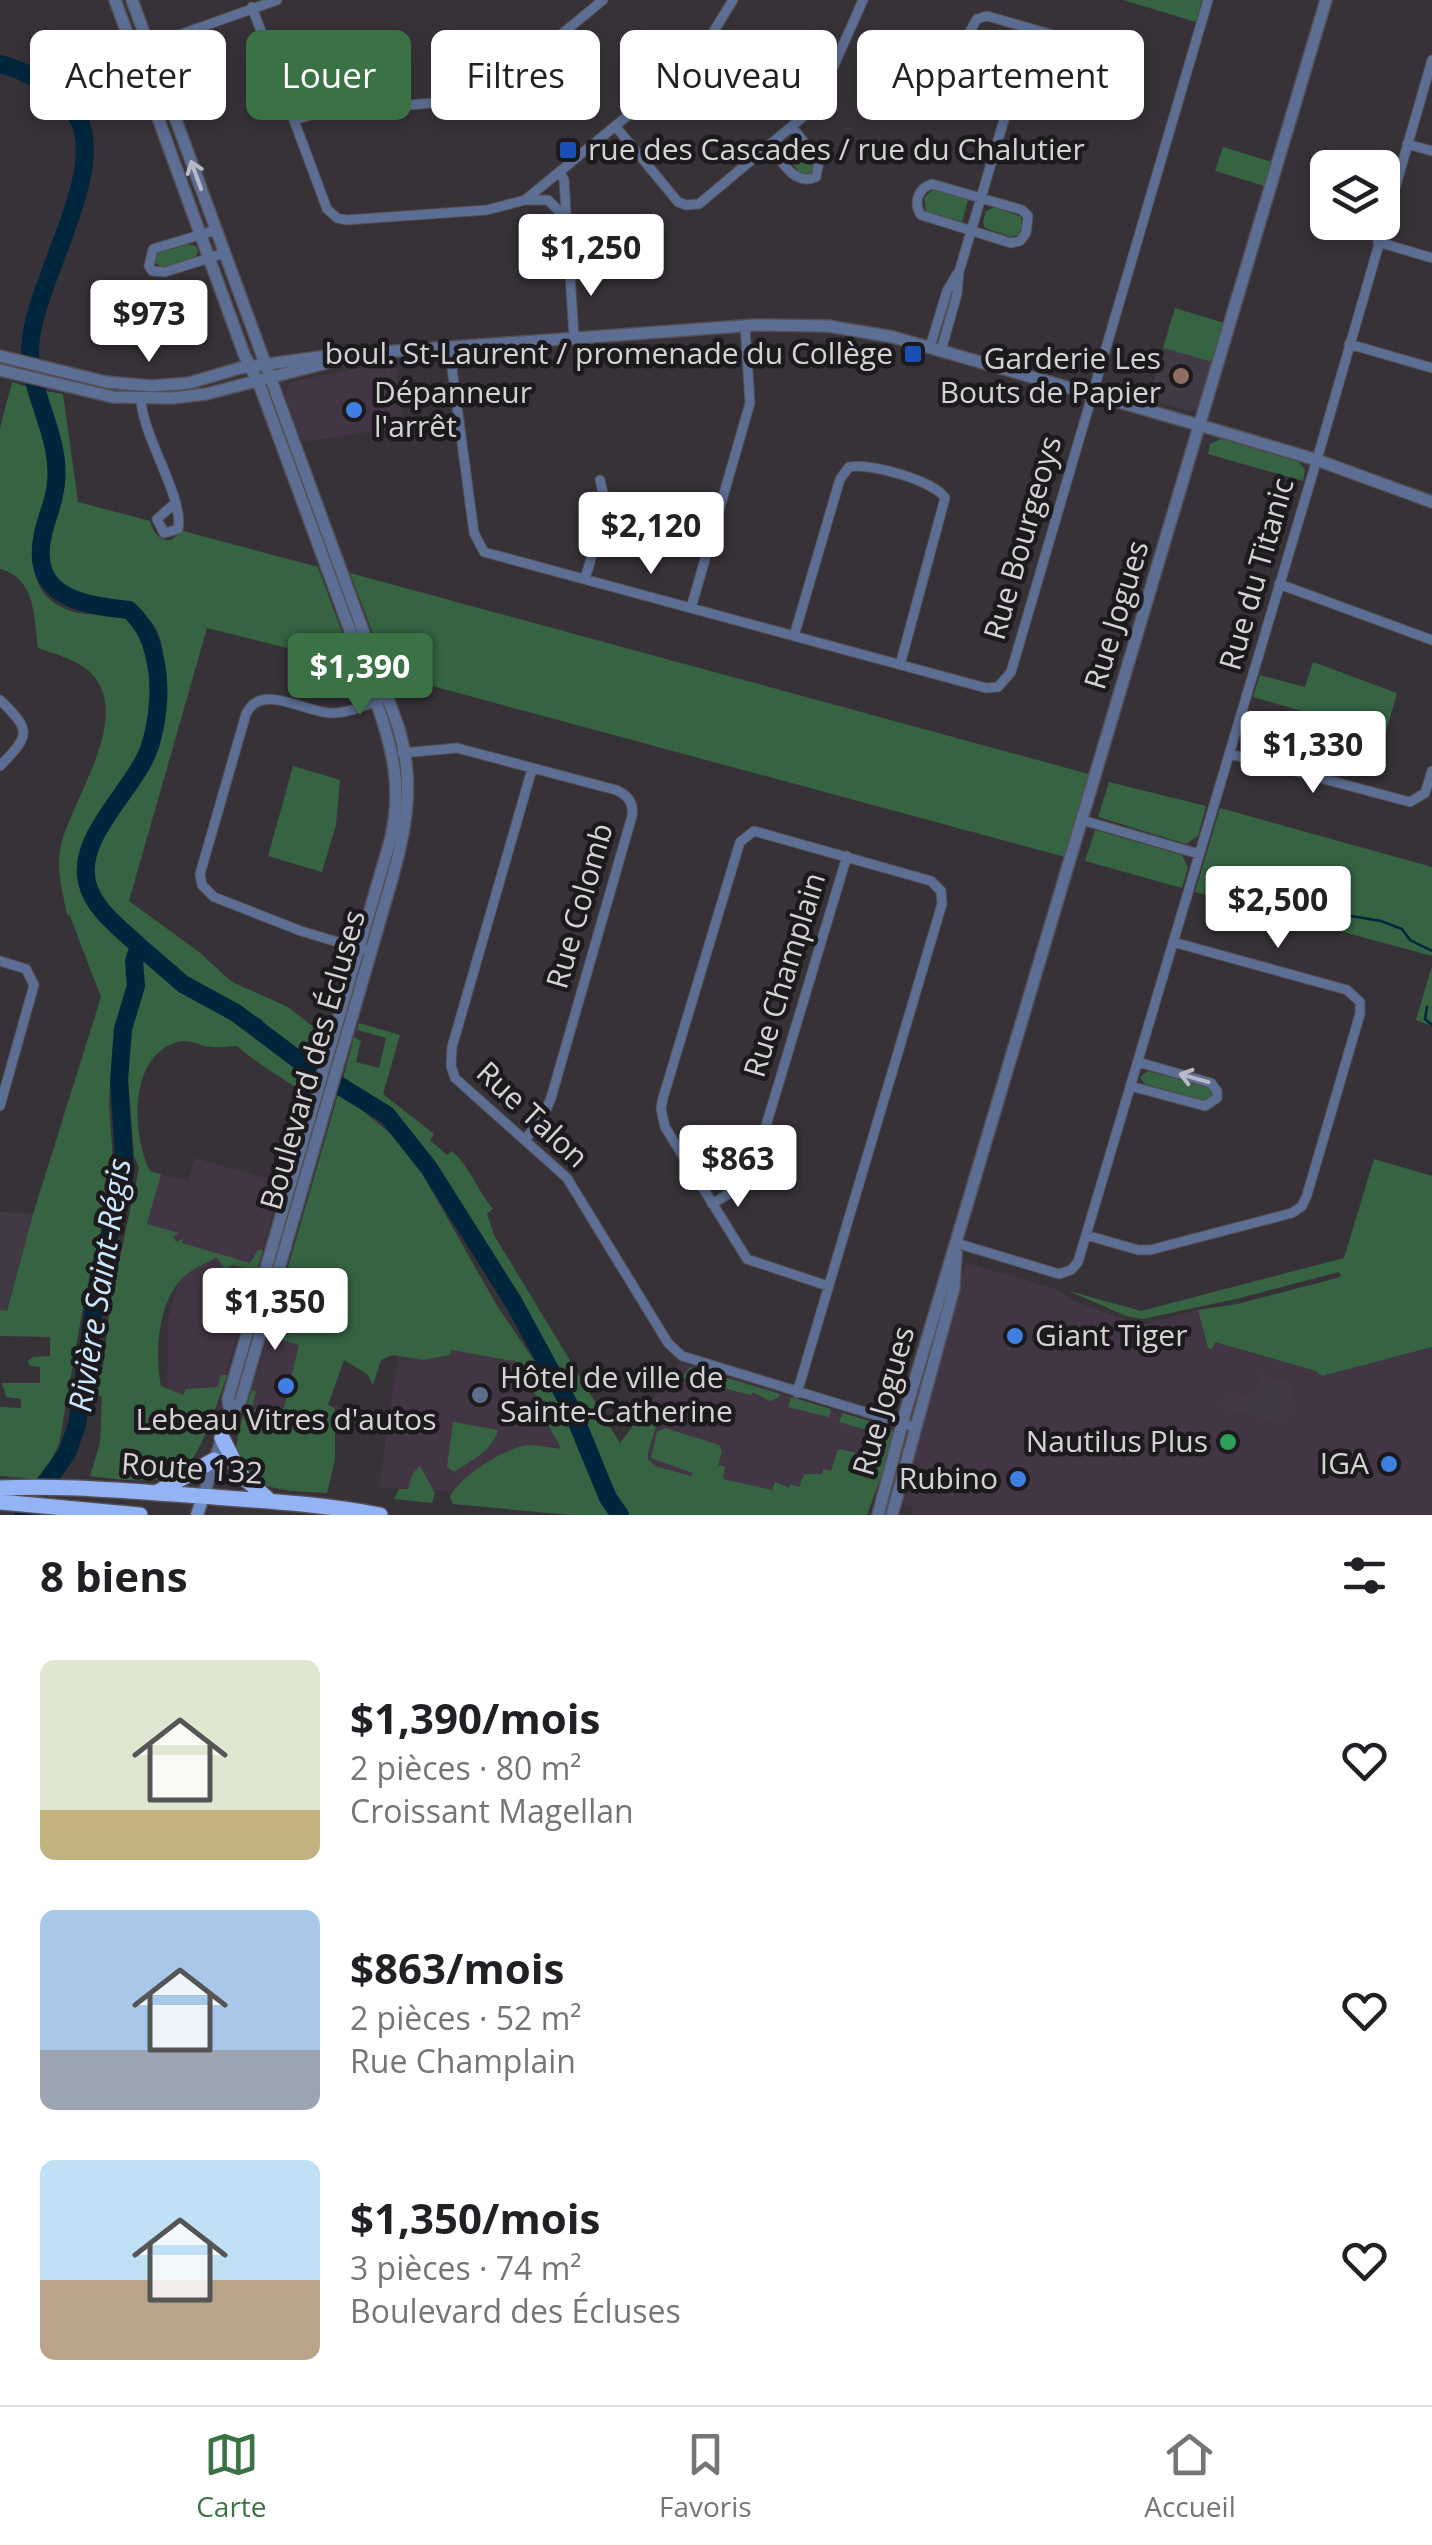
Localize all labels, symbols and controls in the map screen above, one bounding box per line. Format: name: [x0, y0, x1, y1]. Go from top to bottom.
chip: Acheter: [30, 30, 226, 120]
chip: Louer: [246, 30, 411, 120]
chip: Filtres: [431, 30, 600, 120]
chip: Nouveau: [620, 30, 837, 120]
chip: Appartement: [857, 30, 1144, 120]
place label: rue des Cascades / rue du Chalutier: [588, 128, 1085, 169]
marker: rue des Cascades / rue du Chalutier: [557, 139, 579, 161]
map controls: [1310, 150, 1400, 240]
button: layers: [1310, 150, 1400, 240]
one-way arrow: [186, 160, 204, 191]
pin: $1,250: [510, 214, 672, 299]
text: $1,250: [541, 225, 641, 268]
pin: $973: [90, 280, 208, 365]
text: $973: [112, 291, 186, 334]
place label: boul. St-Laurent / promenade du Collège: [325, 332, 893, 373]
place label: Garderie Les Bouts de Papier: [940, 337, 1161, 412]
marker: boul. St-Laurent / promenade du Collège: [902, 343, 924, 365]
marker: Garderie Les Bouts de Papier: [1170, 365, 1192, 387]
place label: Dépanneur l'arrêt: [374, 371, 532, 446]
marker: Dépanneur l'arrêt: [343, 399, 365, 421]
street label: Rue Bourgeoys: [973, 431, 1070, 644]
street label: Rue du Titanic: [1209, 473, 1303, 674]
pin: $2,120: [570, 492, 732, 577]
text: $2,120: [601, 503, 701, 546]
street label: Rue Jogues: [1074, 535, 1158, 694]
pin: $1,390: [279, 633, 441, 718]
text: $1,390: [310, 644, 410, 687]
pin: $1,330: [1232, 711, 1394, 796]
text: $1,330: [1263, 722, 1363, 765]
street label: Rue Colomb: [535, 818, 622, 993]
pin: $2,500: [1197, 866, 1359, 951]
street label: Rue Champlain: [733, 867, 834, 1082]
text: $2,500: [1228, 877, 1328, 920]
street label: Boulevard des Écluses: [249, 905, 374, 1214]
street label: Rue Talon: [468, 1052, 598, 1176]
one-way arrow: [1178, 1068, 1210, 1086]
pin: $863: [679, 1125, 797, 1210]
text: $863: [701, 1136, 775, 1179]
water label: Rivière Saint-Régis: [57, 1155, 140, 1415]
pin: $1,350: [194, 1268, 356, 1353]
text: $1,350: [225, 1279, 325, 1322]
place label: Giant Tiger: [1035, 1314, 1187, 1355]
street label: Rue Jogues: [842, 1321, 923, 1480]
marker: Giant Tiger: [1004, 1325, 1026, 1347]
place label: Hôtel de ville de Sainte-Catherine: [500, 1356, 733, 1431]
marker: Lebeau Vitres d'autos: [275, 1375, 297, 1397]
marker: Hôtel de ville de Sainte-Catherine: [469, 1384, 491, 1406]
place label: Lebeau Vitres d'autos: [136, 1398, 436, 1439]
place label: Nautilus Plus: [1026, 1420, 1208, 1461]
marker: Nautilus Plus: [1217, 1431, 1239, 1453]
street label: Route 132: [120, 1442, 264, 1493]
place label: IGA: [1320, 1442, 1369, 1483]
marker: IGA: [1378, 1453, 1400, 1475]
place label: Rubino: [899, 1457, 998, 1498]
marker: Rubino: [1007, 1468, 1029, 1490]
text: 8 biens: [40, 1547, 188, 1604]
icon: filters: [1337, 1548, 1392, 1603]
text: $1,390/mois: [350, 1689, 600, 1746]
icon: home: [120, 1700, 240, 1820]
icon: heart: [1337, 1733, 1392, 1788]
text: 2 pièces · 80 m²: [350, 1746, 581, 1789]
text: Croissant Magellan: [350, 1789, 634, 1832]
text: $863/mois: [350, 1939, 564, 1996]
icon: home: [120, 1950, 240, 2070]
icon: heart: [1337, 1983, 1392, 2038]
text: 2 pièces · 52 m²: [350, 1996, 581, 2039]
text: Rue Champlain: [350, 2039, 576, 2082]
text: $1,350/mois: [350, 2189, 600, 2246]
icon: home: [120, 2200, 240, 2320]
icon: heart: [1337, 2233, 1392, 2288]
text: 3 pièces · 74 m²: [350, 2246, 581, 2289]
text: Boulevard des Écluses: [350, 2289, 681, 2332]
tab: Carte: [196, 2427, 267, 2525]
tab: Favoris: [659, 2427, 752, 2525]
tab: Accueil: [1144, 2427, 1236, 2525]

